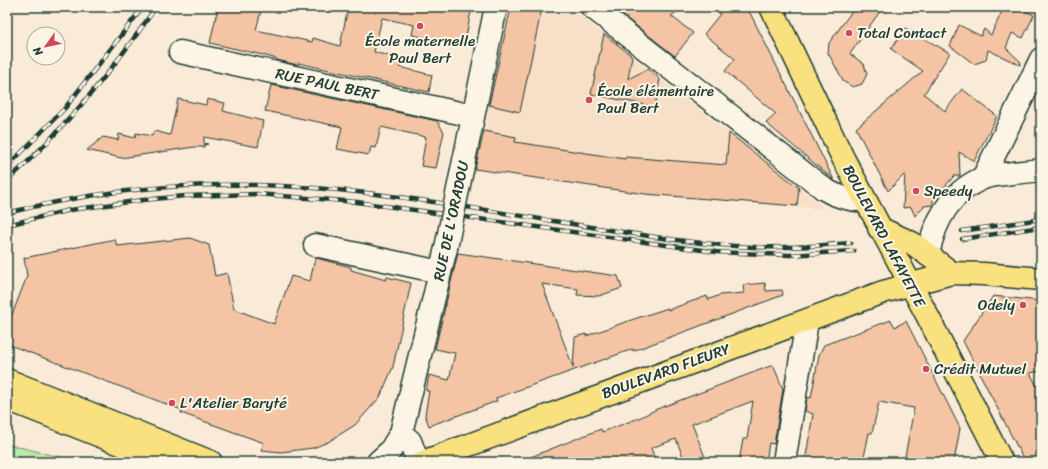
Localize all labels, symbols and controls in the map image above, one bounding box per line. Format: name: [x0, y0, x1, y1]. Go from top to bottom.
place label: Total Contact: [857, 20, 947, 46]
marker: École maternelle Paul Bert: [415, 21, 425, 31]
north arrow: [26, 26, 66, 66]
place label: École maternelle Paul Bert: [365, 28, 475, 71]
marker: Total Contact: [844, 28, 854, 38]
text: N: [28, 42, 49, 60]
street label: RUE PAUL BERT: [273, 60, 383, 108]
place label: École élémentaire Paul Bert: [597, 78, 714, 121]
marker: École élémentaire Paul Bert: [584, 95, 594, 105]
street label: RUE DE L'ORADOU: [426, 157, 477, 283]
street label: BOULEVARD LAFAYETTE: [835, 160, 933, 314]
place label: Speedy: [924, 178, 973, 204]
marker: Speedy: [911, 186, 921, 196]
place label: Odely: [978, 292, 1015, 318]
marker: Odely: [1018, 300, 1028, 310]
street label: BOULEVARD FLEURY: [598, 335, 735, 406]
place label: Crédit Mutuel: [934, 356, 1027, 382]
marker: Crédit Mutuel: [921, 364, 931, 374]
place label: L'Atelier Baryté: [180, 390, 287, 416]
marker: L'Atelier Baryté: [167, 398, 177, 408]

